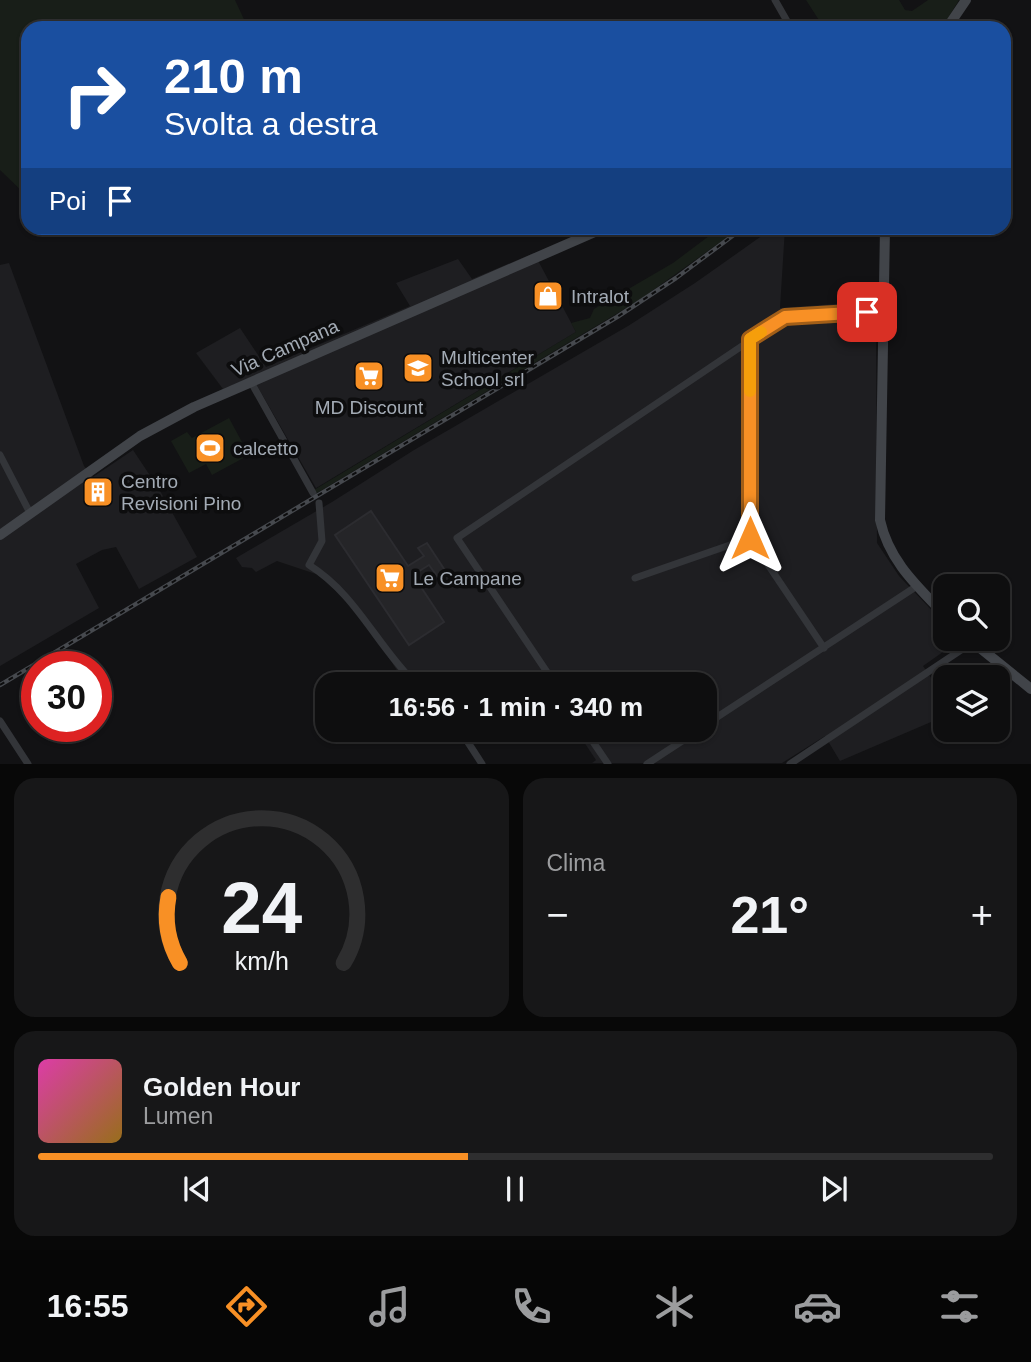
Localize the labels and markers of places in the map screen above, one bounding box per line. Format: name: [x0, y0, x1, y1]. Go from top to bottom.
shop icon: Intralot: [531, 279, 565, 313]
pin: [837, 282, 897, 342]
place label: Intralot: [571, 286, 630, 307]
place label: Multicenter School srl: [441, 347, 535, 390]
school or university icon: Multicenter School srl: [401, 351, 435, 385]
supermarket icon: MD Discount: [352, 359, 386, 393]
place label: MD Discount: [315, 397, 424, 418]
sports icon: calcetto: [193, 431, 227, 465]
place label: calcetto: [233, 438, 298, 459]
place label: Centro Revisioni Pino: [121, 471, 241, 514]
building icon: Centro Revisioni Pino: [81, 475, 115, 509]
supermarket icon: Le Campane: [373, 561, 407, 595]
place label: Le Campane: [413, 568, 522, 589]

